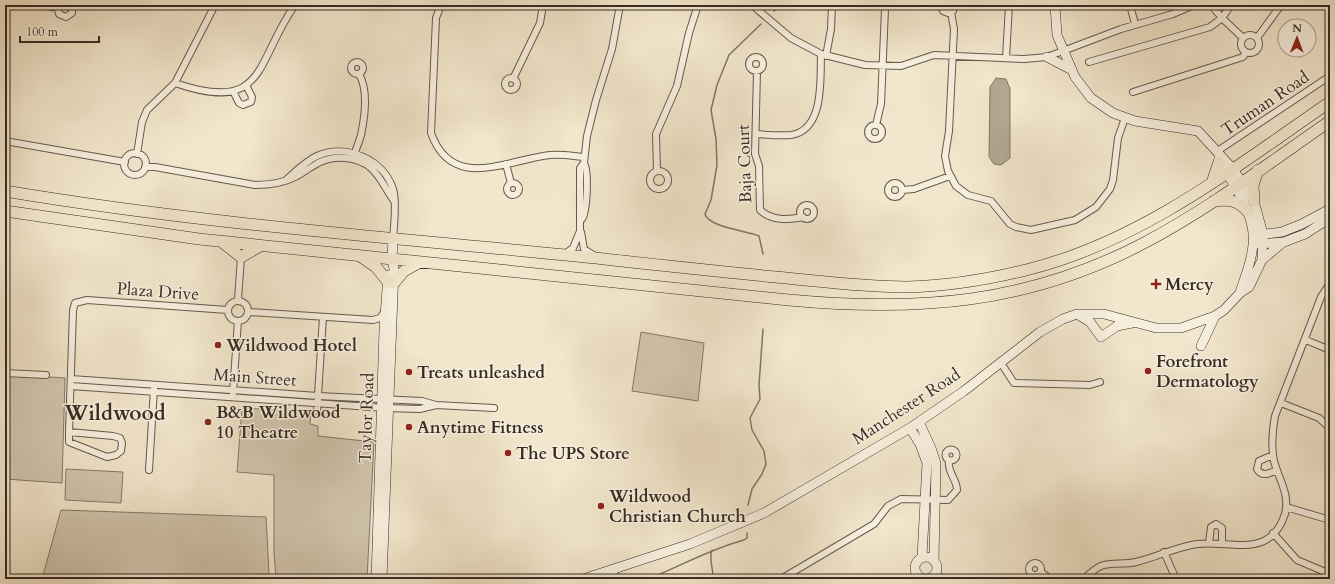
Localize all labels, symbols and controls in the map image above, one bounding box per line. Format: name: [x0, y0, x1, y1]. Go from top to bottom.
scale bar: [20, 18, 99, 44]
north arrow: [1277, 18, 1317, 58]
text: N: [1292, 21, 1303, 36]
text: 100 m: [26, 24, 59, 40]
street label: Truman Road: [1217, 66, 1314, 141]
street label: Baja Court: [732, 124, 757, 204]
place label: Mercy: [1165, 273, 1214, 296]
street label: Plaza Drive: [116, 277, 200, 306]
marker: Mercy: [1150, 278, 1162, 290]
place label: Wildwood Hotel: [225, 334, 357, 357]
marker: Wildwood Hotel: [213, 340, 223, 350]
place label: Forefront Dermatology: [1156, 350, 1259, 393]
place label: Treats unleashed: [417, 361, 545, 384]
street label: Main Street: [213, 363, 298, 392]
street label: Manchester Road: [848, 363, 965, 450]
marker: Forefront Dermatology: [1143, 366, 1153, 376]
marker: Treats unleashed: [404, 367, 414, 377]
street label: Taylor Road: [353, 372, 380, 464]
district label: Wildwood: [63, 399, 166, 428]
place label: B&B Wildwood 10 Theatre: [216, 401, 341, 444]
place label: Anytime Fitness: [417, 416, 543, 439]
marker: B&B Wildwood 10 Theatre: [203, 417, 213, 427]
marker: Anytime Fitness: [404, 422, 414, 432]
place label: The UPS Store: [516, 442, 630, 465]
marker: The UPS Store: [503, 448, 513, 458]
place label: Wildwood Christian Church: [608, 485, 746, 528]
marker: Wildwood Christian Church: [596, 501, 606, 511]

